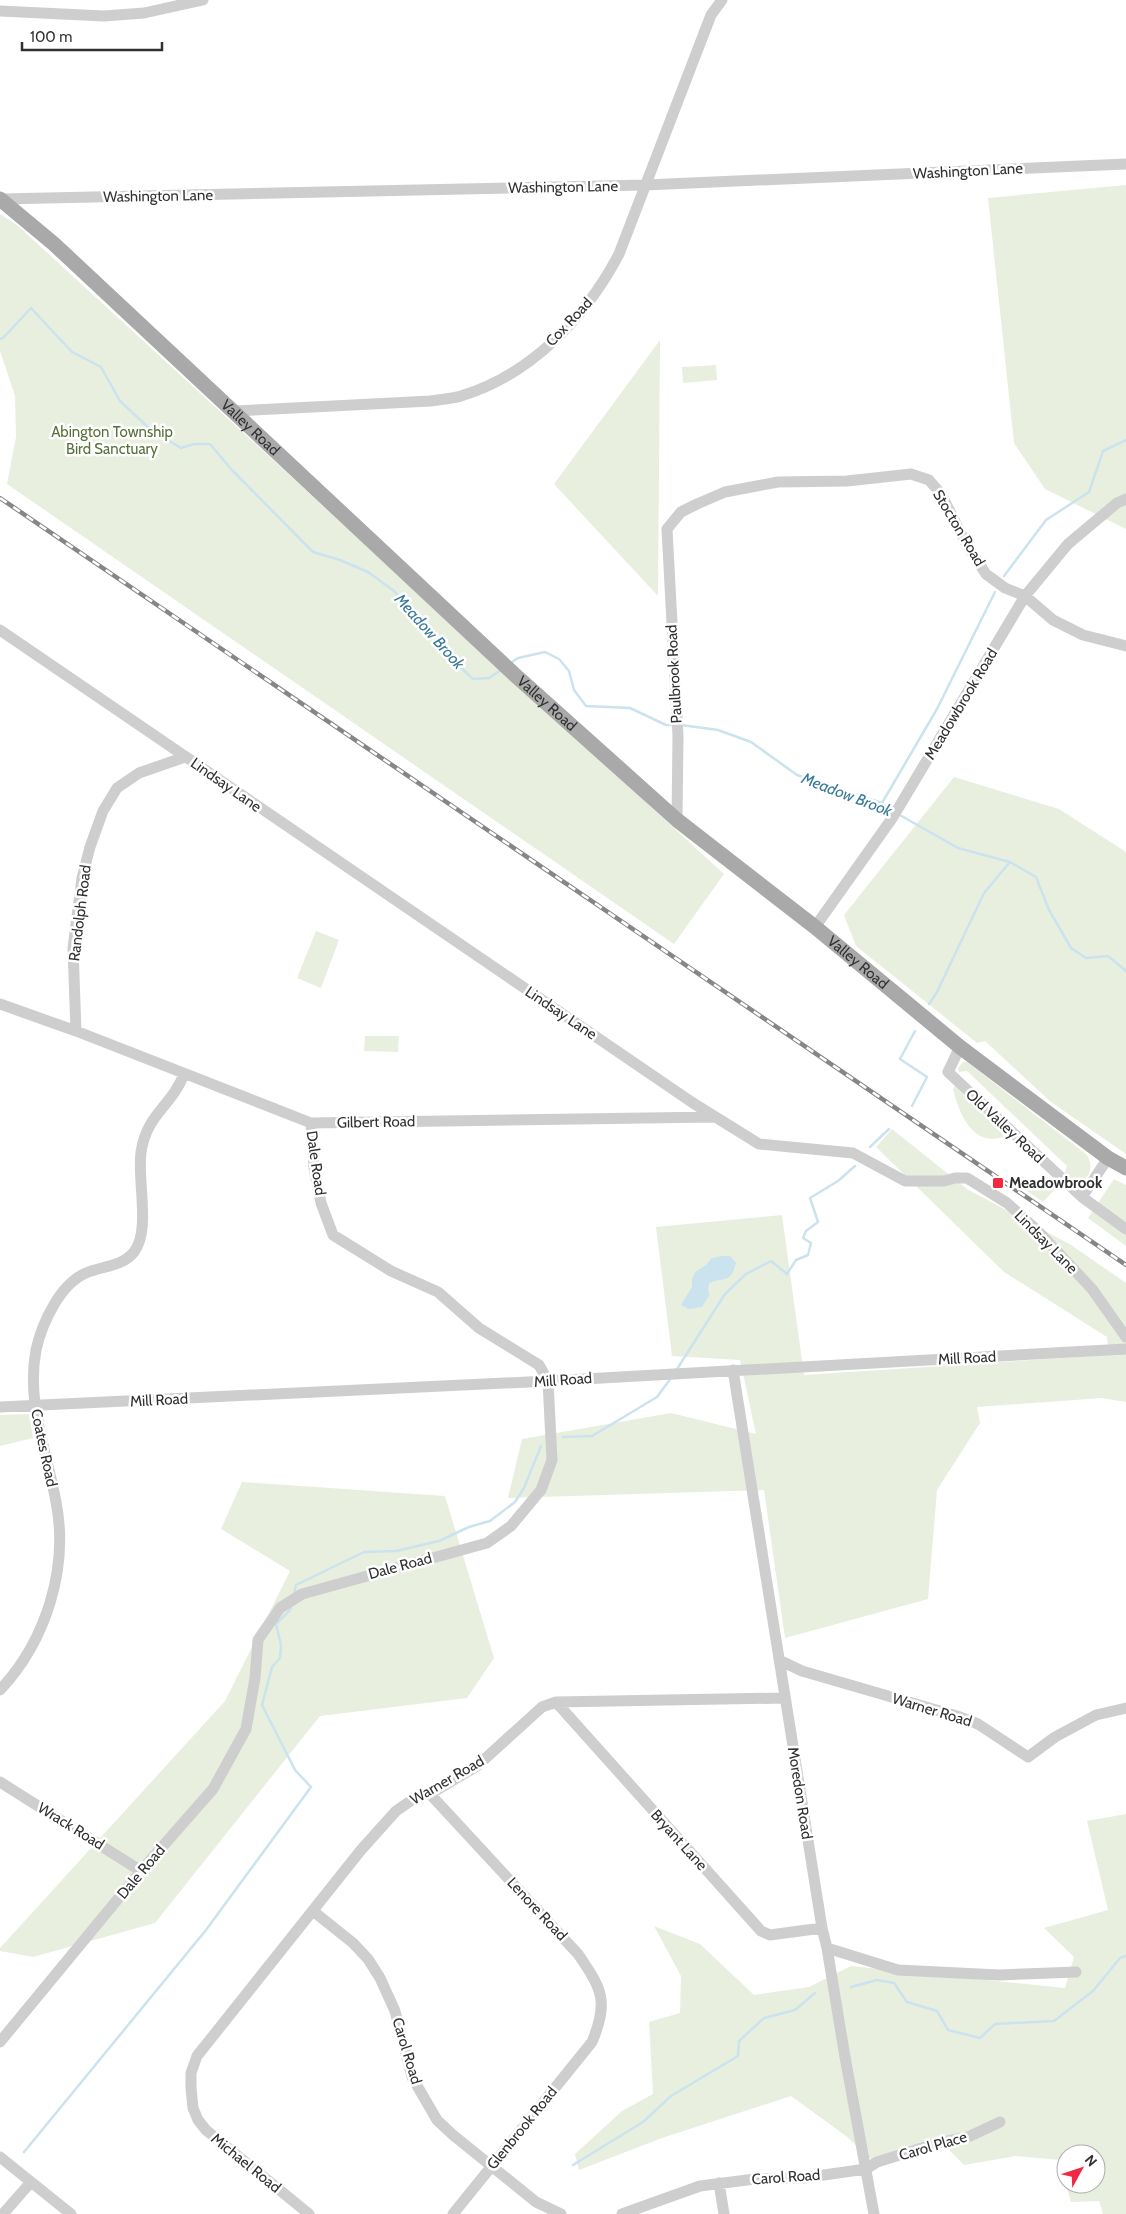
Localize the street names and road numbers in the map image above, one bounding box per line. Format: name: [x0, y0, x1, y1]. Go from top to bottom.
street label: Washington Lane: [913, 159, 1024, 183]
street label: Washington Lane: [508, 177, 618, 197]
street label: Washington Lane: [103, 186, 213, 206]
street label: Cox Road: [542, 294, 596, 350]
street label: Valley Road: [217, 396, 283, 459]
street label: Stocton Road: [929, 486, 989, 570]
street label: Paulbrook Road: [662, 624, 686, 724]
street label: Meadowbrook Road: [921, 645, 1001, 763]
street label: Valley Road: [513, 672, 580, 735]
street label: Lindsay Lane: [187, 754, 265, 816]
street label: Randolph Road: [65, 864, 95, 962]
street label: Valley Road: [824, 932, 892, 993]
street label: Lindsay Lane: [522, 983, 600, 1044]
street label: Old Valley Road: [962, 1085, 1048, 1167]
street label: Gilbert Road: [337, 1112, 415, 1132]
street label: Dale Road: [303, 1130, 329, 1196]
street label: Lindsay Lane: [1011, 1207, 1082, 1278]
street label: Mill Road: [937, 1347, 997, 1369]
street label: Mill Road: [533, 1369, 593, 1391]
street label: Mill Road: [129, 1389, 189, 1411]
street label: Coates Road: [27, 1407, 61, 1489]
street label: Dale Road: [366, 1549, 434, 1583]
street label: Warner Road: [890, 1689, 974, 1731]
street label: Moredon Road: [784, 1745, 816, 1841]
street label: Warner Road: [407, 1752, 487, 1808]
street label: Wrack Road: [34, 1798, 108, 1854]
street label: Bryant Lane: [647, 1806, 711, 1874]
street label: Dale Road: [113, 1841, 169, 1903]
street label: Lenore Road: [503, 1874, 571, 1944]
street label: Carol Road: [388, 2016, 426, 2086]
street label: Glenbrook Road: [483, 2083, 561, 2173]
street label: Carol Place: [897, 2128, 969, 2164]
street label: Michael Road: [208, 2129, 284, 2197]
street label: Carol Road: [751, 2166, 821, 2188]

